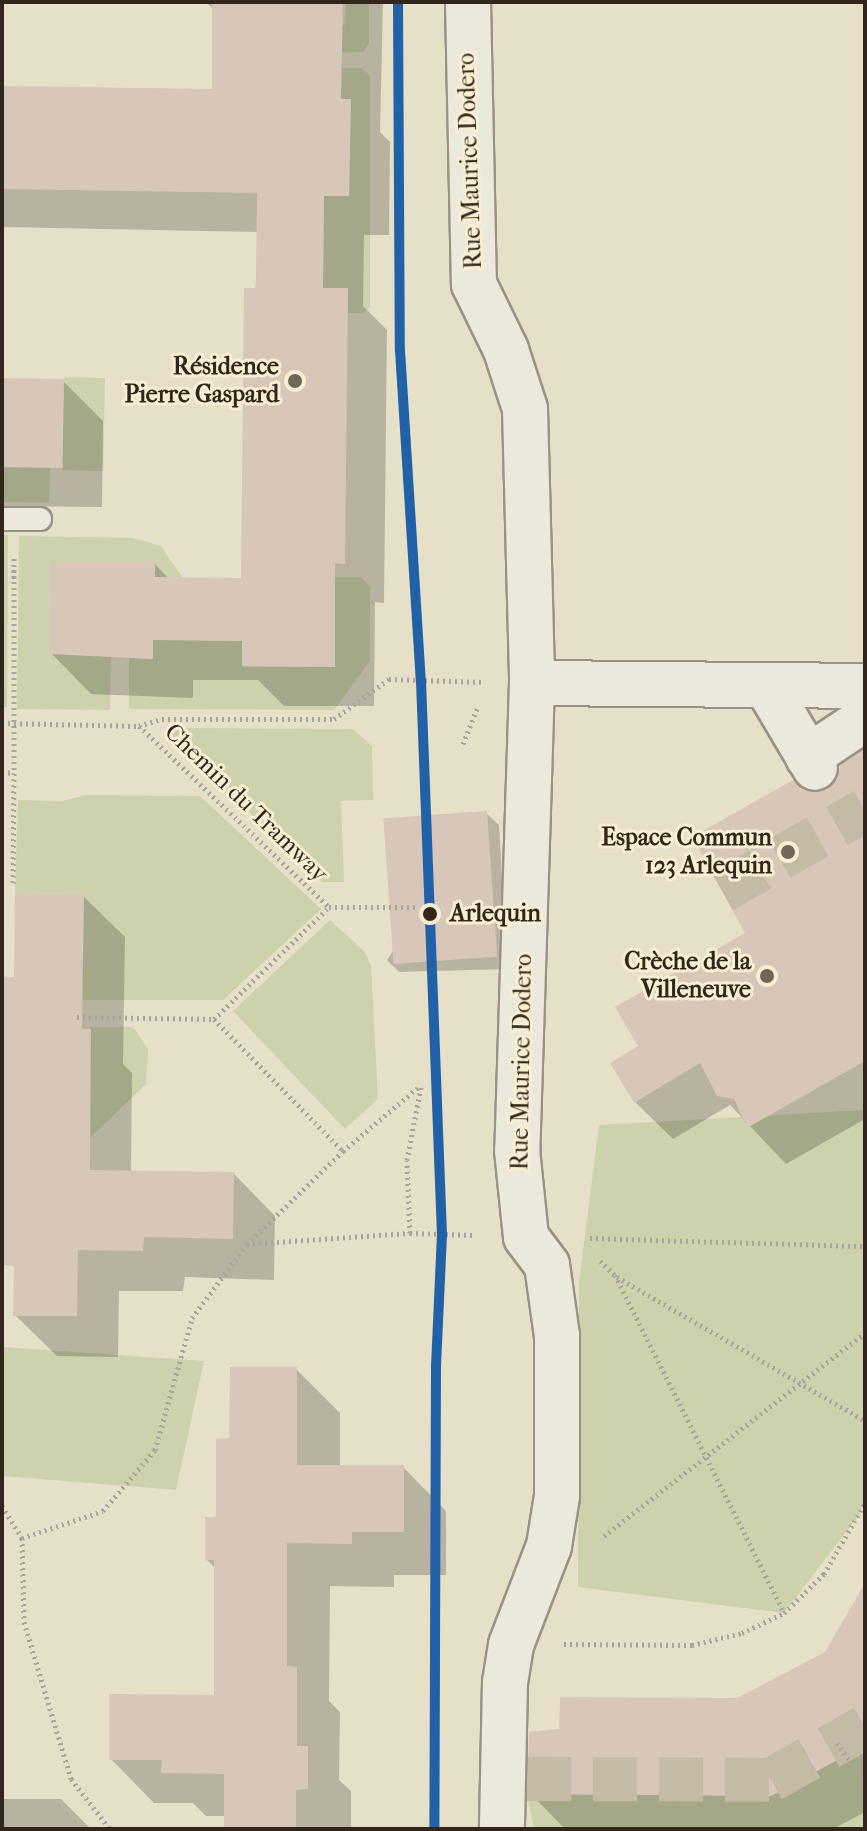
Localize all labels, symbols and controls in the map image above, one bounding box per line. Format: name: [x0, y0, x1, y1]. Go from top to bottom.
street label: Rue Maurice Dodero: [452, 52, 488, 270]
place label: Résidence Pierre Gaspard: [124, 353, 279, 409]
marker: Résidence Pierre Gaspard: [286, 372, 304, 390]
street label: Chemin du Tramway: [158, 718, 334, 888]
place label: Espace Commun 123 Arlequin: [601, 824, 772, 880]
marker: Espace Commun 123 Arlequin: [779, 843, 797, 861]
place label: Arlequin: [450, 900, 541, 928]
marker: Arlequin: [417, 901, 443, 927]
place label: Crèche de la Villeneuve: [624, 948, 751, 1004]
street label: Rue Maurice Dodero: [506, 954, 538, 1170]
marker: Crèche de la Villeneuve: [758, 967, 776, 985]

